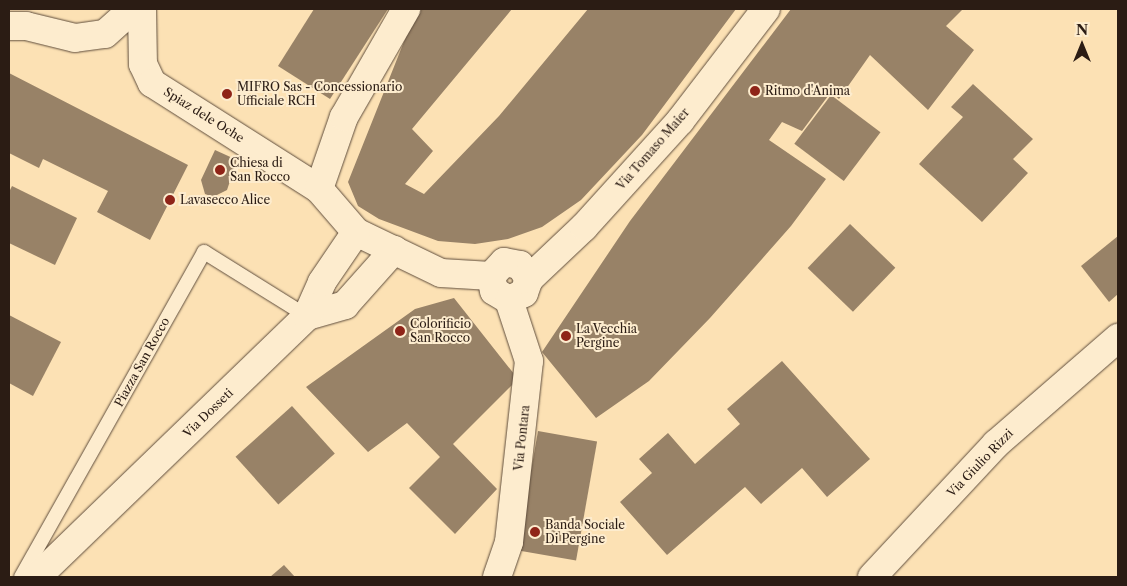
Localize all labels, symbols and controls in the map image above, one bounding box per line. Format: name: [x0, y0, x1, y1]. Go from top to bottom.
north arrow: [1057, 20, 1107, 70]
text: N: [1076, 21, 1088, 39]
place label: MIFRO Sas - Concessionario Ufficiale RCH: [237, 80, 402, 108]
place label: Ritmo d'Anima: [765, 84, 850, 98]
street label: Spiaz dele Oche: [161, 85, 247, 145]
marker: Ritmo d'Anima: [749, 85, 761, 97]
marker: MIFRO Sas - Concessionario Ufficiale RCH: [221, 88, 233, 100]
street label: Via Tomaso Maier: [613, 105, 693, 193]
place label: Chiesa di San Rocco: [230, 156, 290, 184]
marker: Chiesa di San Rocco: [214, 164, 226, 176]
place label: Lavasecco Alice: [180, 193, 271, 207]
marker: Lavasecco Alice: [164, 194, 176, 206]
street label: Piazza San Rocco: [111, 315, 173, 409]
place label: Colorificio San Rocco: [410, 317, 471, 345]
place label: La Vecchia Pergine: [576, 322, 638, 350]
marker: Colorificio San Rocco: [394, 325, 406, 337]
marker: La Vecchia Pergine: [560, 330, 572, 342]
street label: Via Dosseti: [180, 386, 236, 440]
street label: Via Pontara: [511, 404, 533, 472]
street label: Via Giulio Rizzi: [944, 426, 1016, 500]
place label: Banda Sociale Di Pergine: [545, 518, 625, 546]
marker: Banda Sociale Di Pergine: [529, 526, 541, 538]

